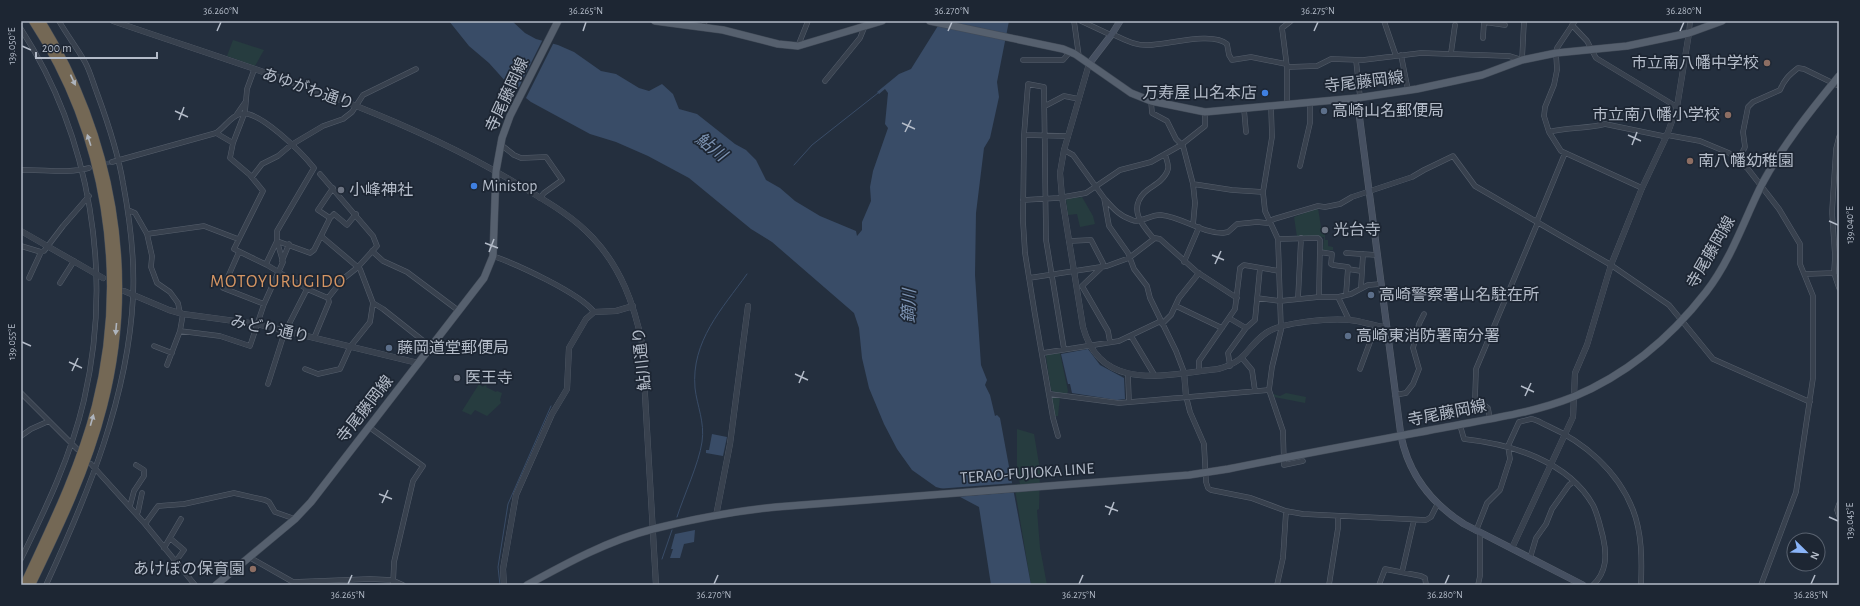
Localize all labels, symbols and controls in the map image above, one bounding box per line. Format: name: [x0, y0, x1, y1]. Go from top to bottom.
text: 36.260°N: [203, 6, 239, 16]
text: 36.265°N: [569, 6, 603, 16]
text: 36.270°N: [935, 6, 969, 16]
text: 36.275°N: [1301, 6, 1335, 16]
text: 36.280°N: [1666, 6, 1702, 16]
text: 139.050°E: [7, 27, 17, 65]
scale bar: [36, 34, 157, 60]
text: 200 m: [42, 42, 72, 54]
place label: 市立南八幡中学校: [1631, 54, 1759, 71]
street label: 寺尾藤岡線: [482, 55, 531, 135]
marker: 市立南八幡中学校: [1762, 58, 1772, 68]
street label: あゆがわ通り: [260, 65, 356, 112]
street label: 寺尾藤岡線: [1323, 68, 1405, 95]
one-way arrow: [70, 74, 76, 85]
place label: 万寿屋 山名本店: [1142, 84, 1257, 101]
marker: 万寿屋 山名本店: [1260, 88, 1270, 98]
place label: 高崎山名郵便局: [1332, 102, 1444, 119]
marker: 高崎山名郵便局: [1319, 106, 1329, 116]
place label: 市立南八幡小学校: [1592, 106, 1720, 123]
marker: 市立南八幡小学校: [1723, 110, 1733, 120]
water label: 鮎川: [692, 129, 732, 165]
one-way arrow: [86, 134, 92, 146]
place label: 南八幡幼稚園: [1698, 152, 1794, 169]
marker: 南八幡幼稚園: [1685, 156, 1695, 166]
place label: Ministop: [482, 178, 537, 194]
place label: 小峰神社: [349, 181, 413, 198]
marker: Ministop: [469, 181, 479, 191]
marker: 小峰神社: [336, 185, 346, 195]
text: 139.040°E: [1845, 206, 1855, 244]
street label: 寺尾藤岡線: [1683, 213, 1738, 291]
place label: 光台寺: [1333, 221, 1381, 238]
marker: 光台寺: [1320, 225, 1330, 235]
district label: MOTOYURUGIDO: [210, 273, 346, 291]
place label: 高崎警察署山名駐在所: [1379, 286, 1539, 303]
water label: 鏑川: [899, 287, 918, 323]
marker: 高崎警察署山名駐在所: [1366, 290, 1376, 300]
street label: みどり通り: [229, 312, 311, 345]
one-way arrow: [113, 323, 120, 335]
text: 139.055°E: [7, 324, 17, 360]
street label: 鮎川通り: [630, 326, 653, 392]
place label: 高崎東消防署南分署: [1356, 327, 1500, 344]
marker: 高崎東消防署南分署: [1343, 331, 1353, 341]
place label: 藤岡道堂郵便局: [397, 339, 509, 356]
marker: 藤岡道堂郵便局: [384, 343, 394, 353]
place label: 医王寺: [465, 370, 513, 386]
street label: 寺尾藤岡線: [333, 372, 396, 445]
marker: 医王寺: [452, 373, 462, 383]
street label: 寺尾藤岡線: [1406, 397, 1488, 428]
one-way arrow: [89, 413, 95, 425]
street label: TERAO-FUJIOKA LINE: [959, 460, 1095, 486]
text: 139.045°E: [1845, 503, 1855, 539]
north arrow: [1786, 532, 1826, 572]
text: N: [1808, 550, 1821, 561]
place label: あけぼの保育園: [133, 560, 245, 577]
marker: あけぼの保育園: [248, 564, 258, 574]
text: 36.265°N: [331, 590, 365, 600]
text: 36.270°N: [697, 590, 731, 600]
text: 36.275°N: [1062, 590, 1096, 600]
text: 36.280°N: [1427, 590, 1463, 600]
text: 36.285°N: [1794, 590, 1828, 600]

